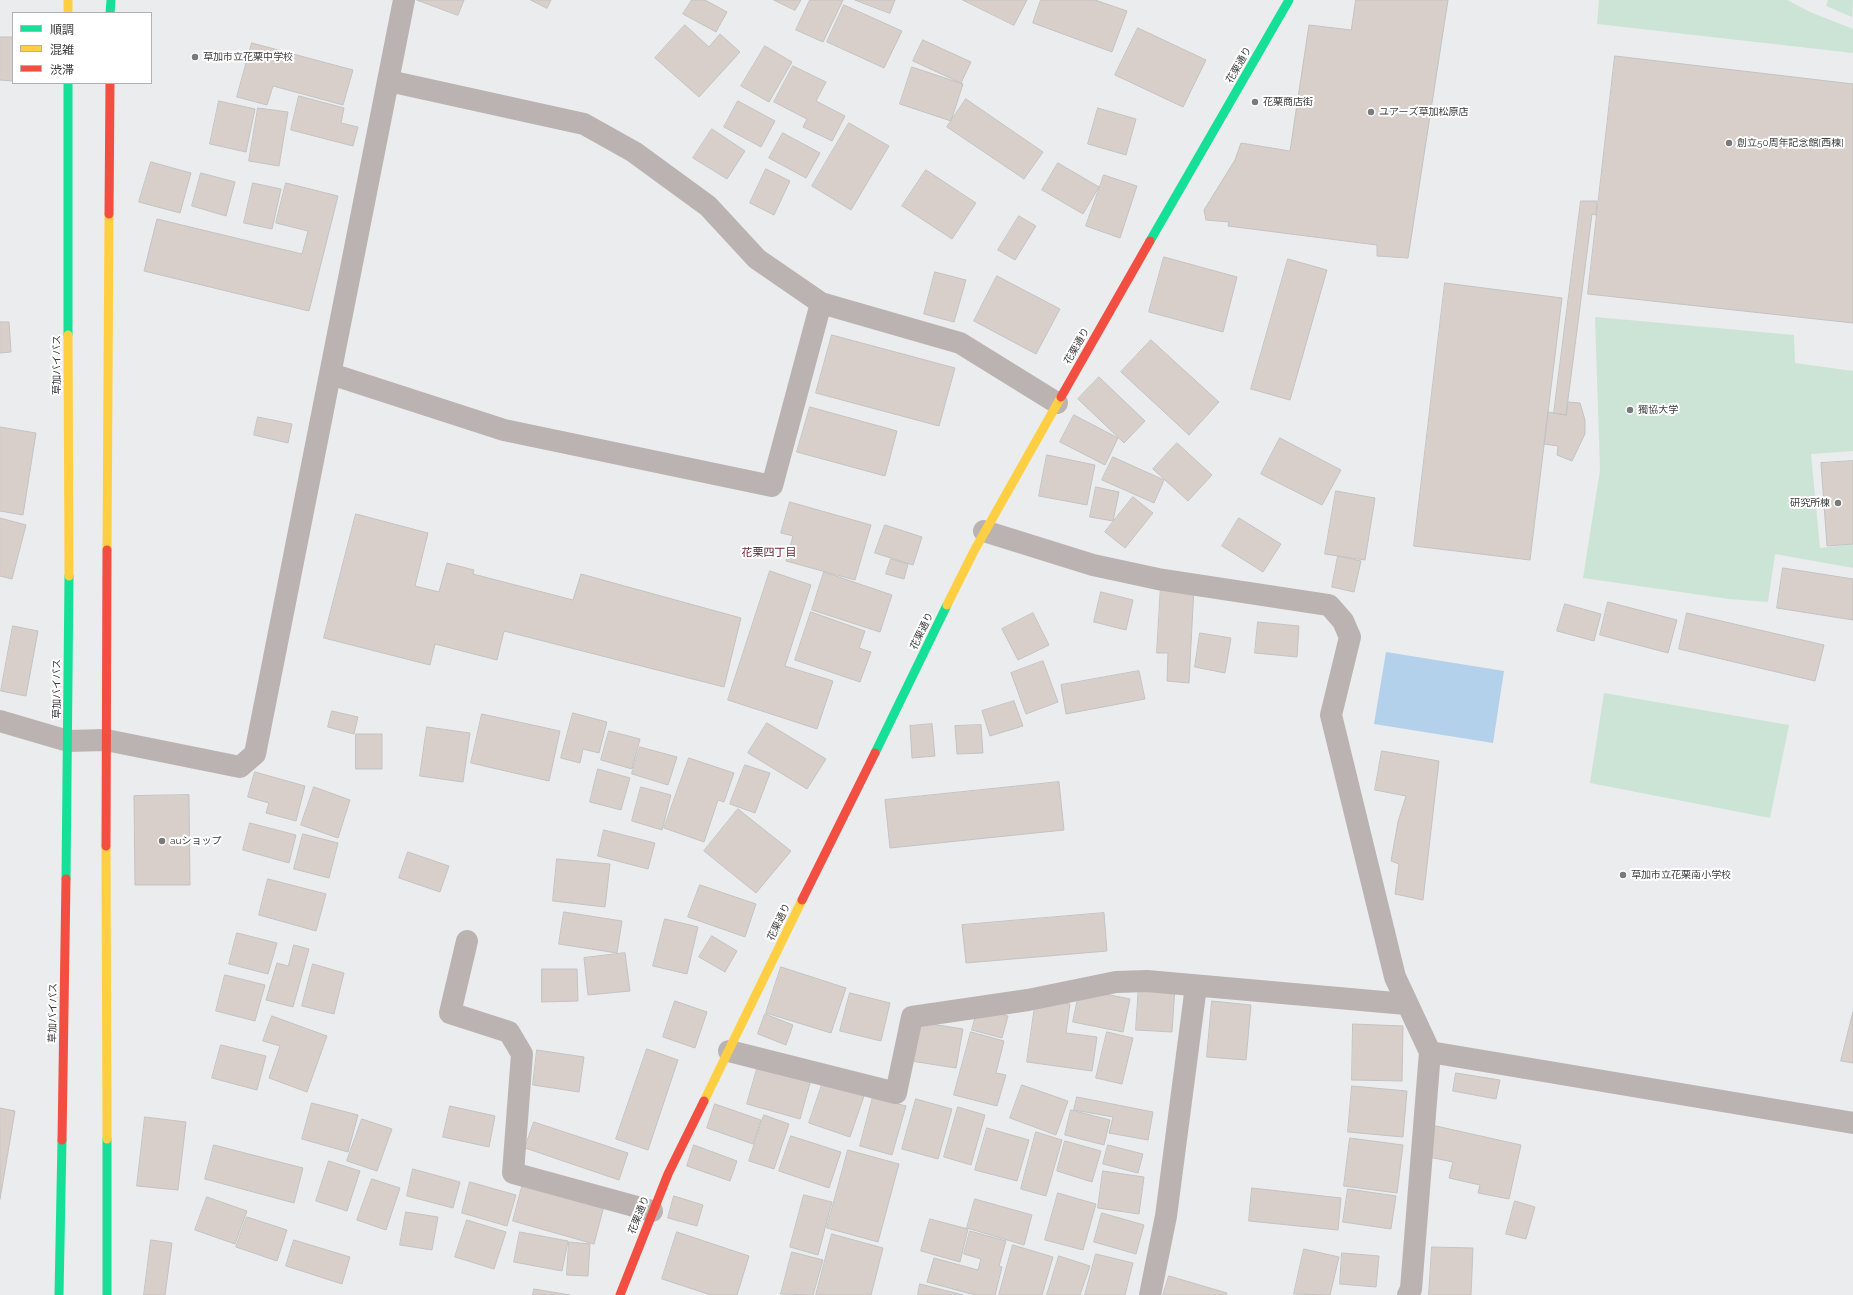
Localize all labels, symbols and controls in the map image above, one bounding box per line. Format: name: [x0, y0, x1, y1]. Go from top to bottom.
legend: [12, 12, 152, 84]
text: 順調: [50, 23, 74, 37]
text: 混雑: [50, 43, 74, 57]
street label: 花栗通り: [1224, 45, 1254, 85]
place label: 草加市立花栗中学校: [203, 51, 293, 63]
marker: 草加市立花栗中学校: [190, 52, 200, 62]
text: 渋滞: [50, 63, 74, 77]
place label: 花栗商店街: [1263, 96, 1313, 108]
marker: 花栗商店街: [1250, 97, 1260, 107]
place label: ユアーズ草加松原店: [1379, 106, 1468, 118]
marker: ユアーズ草加松原店: [1366, 107, 1376, 117]
place label: 創立50周年記念館[西棟]: [1737, 137, 1844, 149]
marker: 創立50周年記念館[西棟]: [1724, 138, 1734, 148]
street label: 花栗通り: [1062, 326, 1092, 366]
street label: 草加バイパス: [51, 335, 63, 395]
place label: 獨協大学: [1638, 404, 1678, 416]
marker: 獨協大学: [1625, 405, 1635, 415]
place label: 研究所棟: [1790, 497, 1830, 509]
marker: 研究所棟: [1833, 498, 1843, 508]
district label: 花栗四丁目: [742, 546, 796, 560]
street label: 花栗通り: [908, 610, 936, 652]
street label: 草加バイパス: [51, 659, 63, 719]
place label: auショップ: [170, 835, 221, 847]
marker: auショップ: [157, 836, 167, 846]
place label: 草加市立花栗南小学校: [1631, 869, 1731, 881]
marker: 草加市立花栗南小学校: [1618, 870, 1628, 880]
street label: 花栗通り: [765, 901, 793, 943]
street label: 草加バイパス: [46, 983, 60, 1043]
street label: 花栗通り: [626, 1194, 652, 1236]

